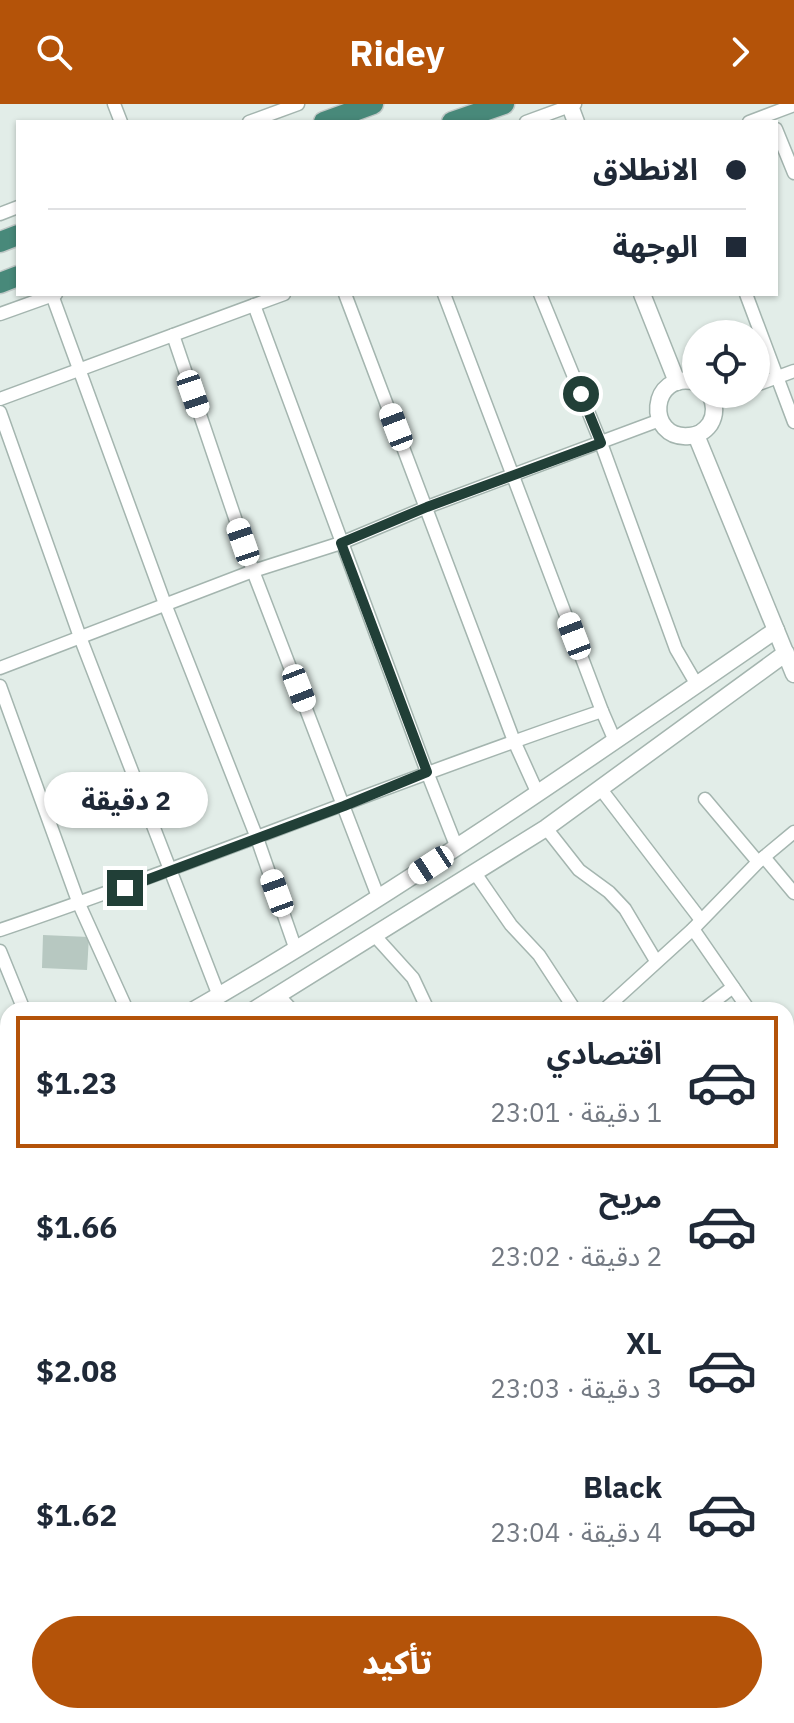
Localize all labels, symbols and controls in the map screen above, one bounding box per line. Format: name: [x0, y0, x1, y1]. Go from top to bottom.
text: Ridey: [349, 29, 445, 76]
icon: search: [32, 30, 76, 74]
icon: forward: [718, 30, 762, 74]
text: الانطلاق: [593, 149, 698, 188]
text: الوجهة: [613, 226, 698, 265]
map controls: [682, 320, 770, 408]
button: locate: [682, 320, 770, 408]
car: [174, 367, 212, 421]
route start: [563, 376, 599, 412]
car: [376, 400, 416, 454]
car: [224, 515, 262, 569]
car: [554, 609, 594, 663]
car: [279, 661, 319, 715]
callout: 2 دقيقة: [43, 772, 207, 828]
text: 2 دقيقة: [81, 783, 171, 817]
car: [404, 842, 458, 888]
car: [258, 866, 296, 920]
route end: [107, 870, 143, 906]
text: اقتصادي: [547, 1033, 662, 1072]
icon: car: [686, 1046, 758, 1118]
text: $1.23: [36, 1063, 117, 1102]
text: 1 دقيقة · 23:01: [490, 1095, 662, 1129]
text: مريح: [599, 1177, 662, 1216]
icon: car: [686, 1190, 758, 1262]
text: $1.66: [36, 1207, 117, 1246]
text: 2 دقيقة · 23:02: [490, 1239, 662, 1273]
text: XL: [626, 1323, 662, 1362]
icon: car: [686, 1334, 758, 1406]
text: $2.08: [36, 1351, 117, 1390]
text: 3 دقيقة · 23:03: [490, 1371, 662, 1405]
text: Black: [583, 1467, 662, 1506]
icon: car: [686, 1478, 758, 1550]
text: $1.62: [36, 1495, 117, 1534]
text: 4 دقيقة · 23:04: [490, 1515, 662, 1549]
button: تأكيد: [32, 1616, 762, 1708]

